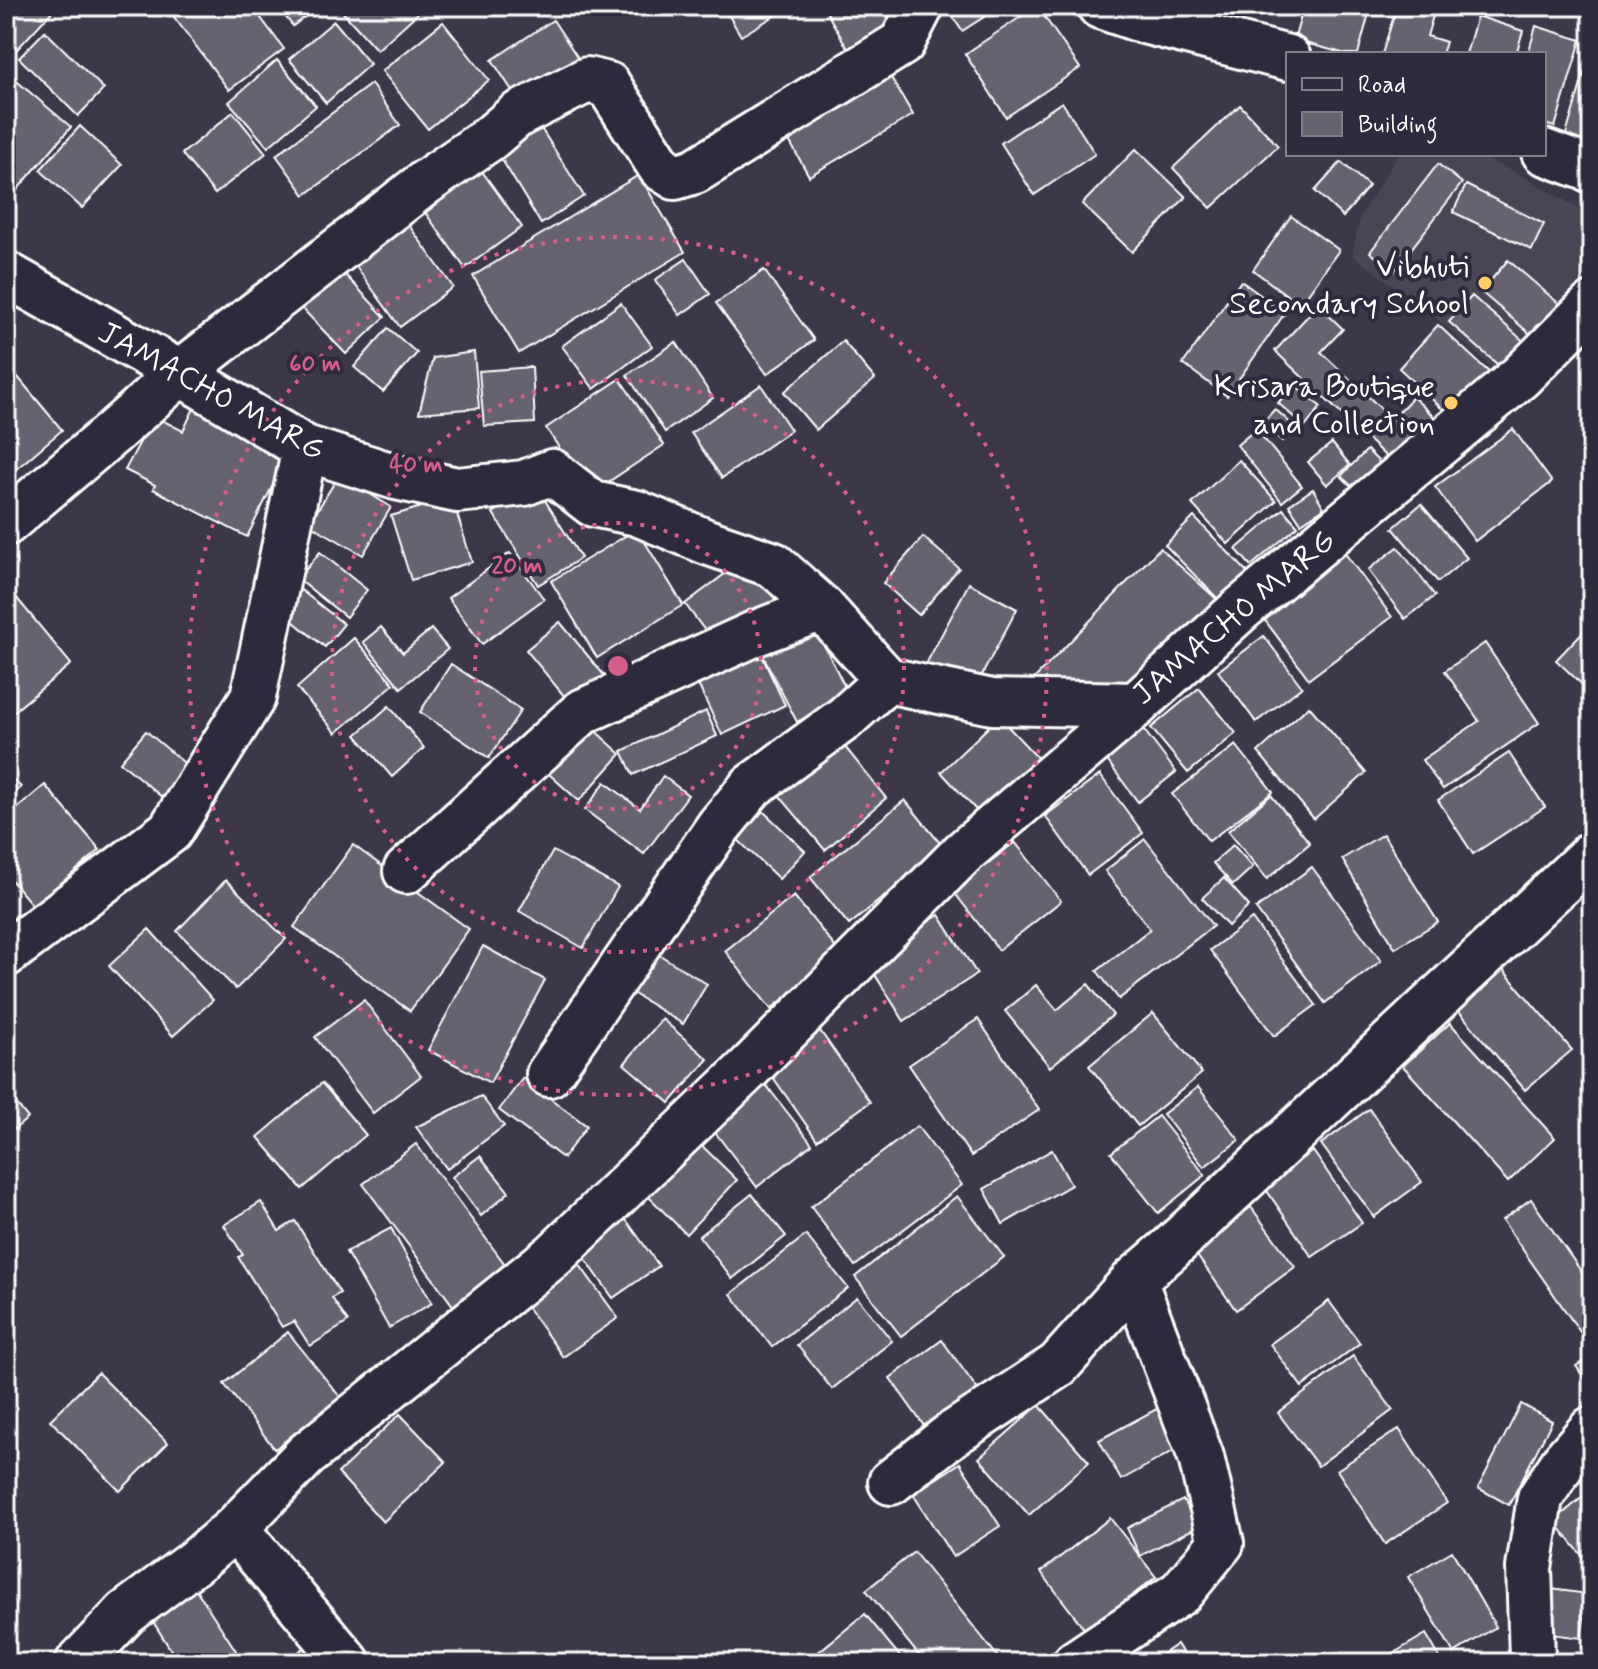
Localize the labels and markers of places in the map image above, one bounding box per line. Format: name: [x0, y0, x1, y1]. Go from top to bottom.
place label: Vibhuti Secondary School: [1229, 246, 1469, 325]
marker: Vibhuti Secondary School: [1476, 274, 1494, 292]
place label: Krisara Boutique and Collection: [1214, 366, 1435, 445]
marker: Krisara Boutique and Collection: [1442, 394, 1460, 412]
centre of rings: [604, 652, 632, 680]

